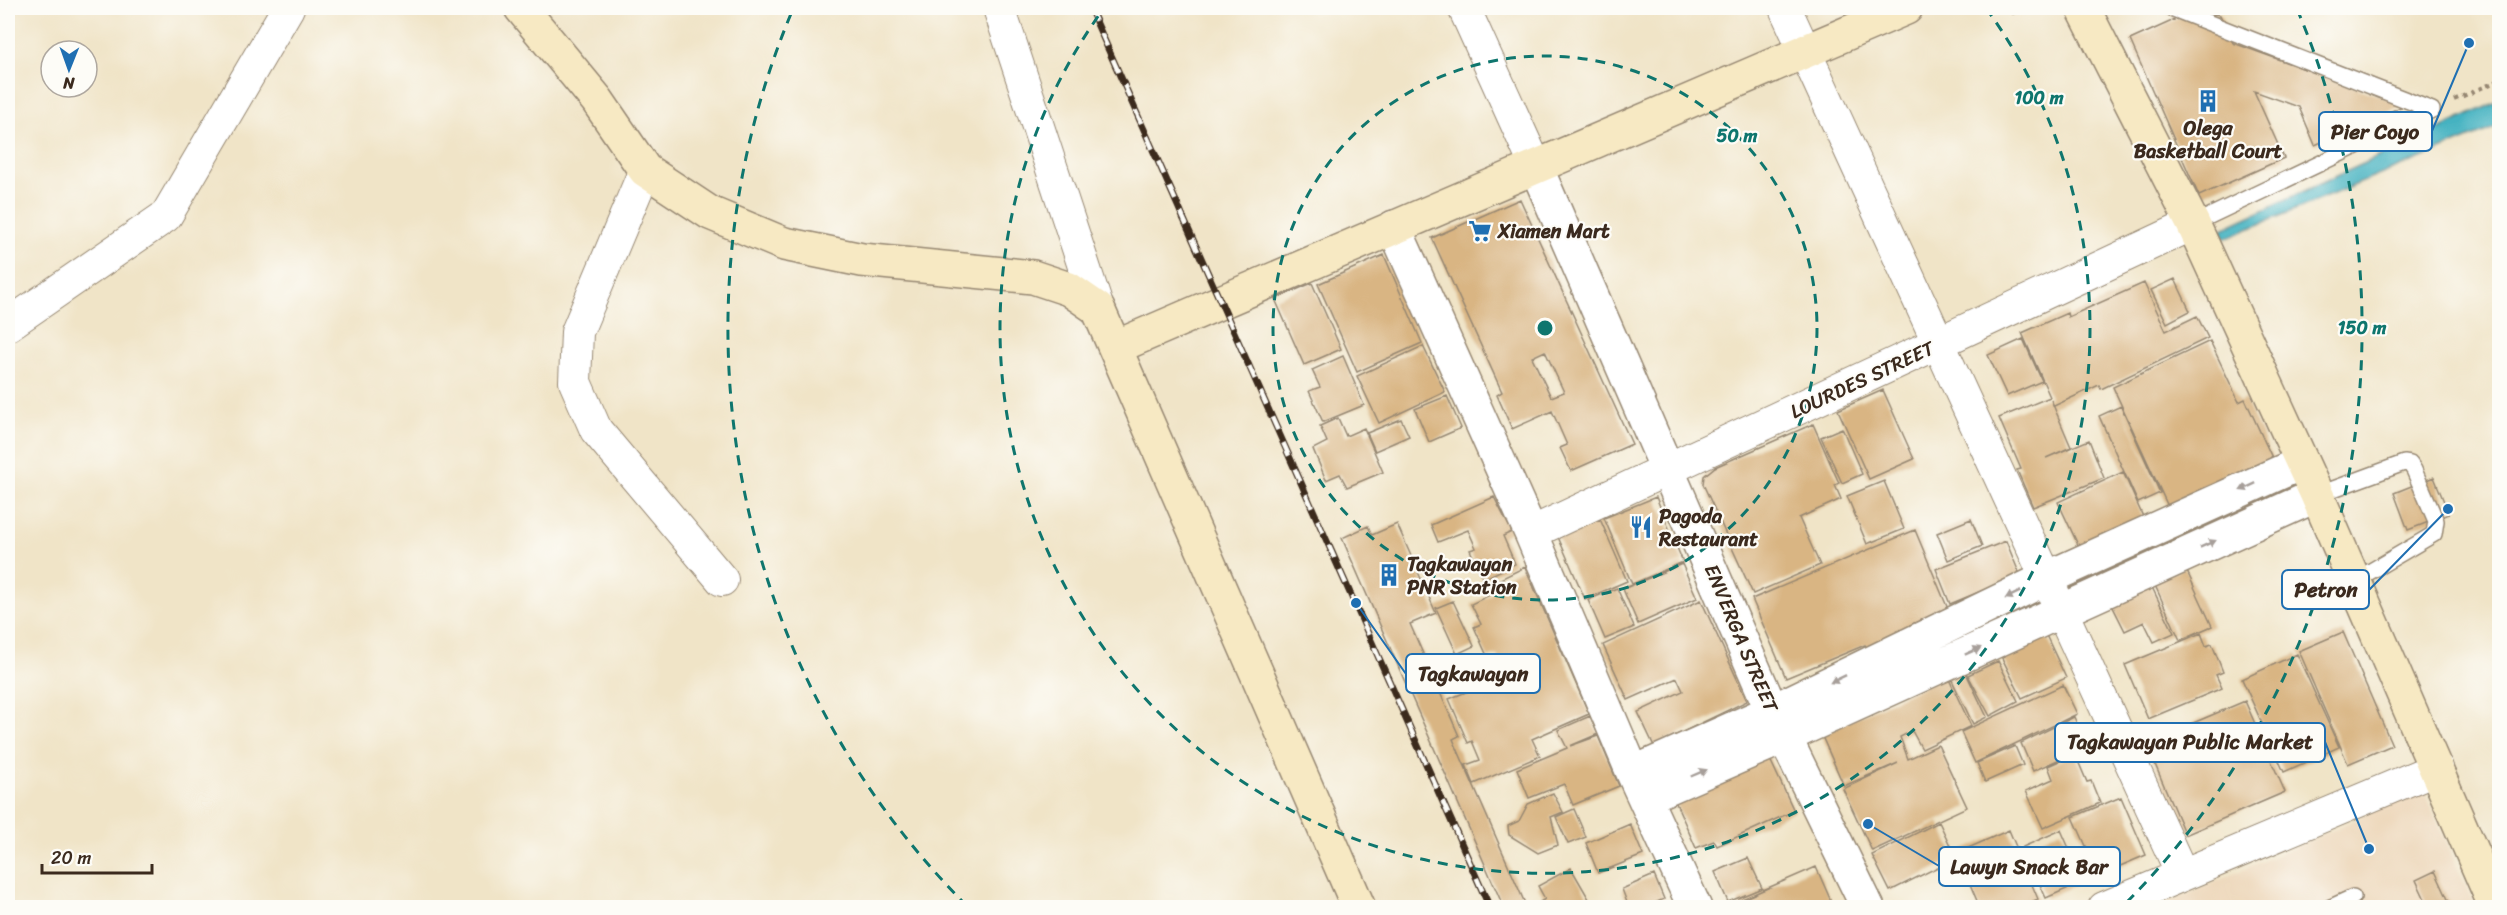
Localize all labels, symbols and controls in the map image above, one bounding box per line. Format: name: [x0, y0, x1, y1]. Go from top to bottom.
north arrow: [39, 39, 99, 99]
text: N: [62, 69, 76, 98]
text: 100 m: [2015, 82, 2064, 114]
building icon: Olega Basketball Court: [2195, 88, 2221, 114]
place label: Olega Basketball Court: [2134, 111, 2283, 169]
callout: Pier Coyo: [2319, 112, 2432, 151]
text: Pier Coyo: [2331, 113, 2420, 151]
text: 50 m: [1717, 120, 1758, 152]
place label: Xiamen Mart: [1497, 214, 1610, 249]
supermarket icon: Xiamen Mart: [1467, 218, 1493, 244]
text: 150 m: [2338, 312, 2386, 344]
centre of rings: [1535, 318, 1555, 338]
street label: LOURDES STREET: [1784, 331, 1941, 429]
one-way arrow: [2239, 483, 2257, 492]
place label: Pagoda Restaurant: [1658, 499, 1758, 557]
restaurant icon: Pagoda Restaurant: [1628, 514, 1654, 540]
one-way arrow: [2199, 539, 2216, 548]
place label: Tagkawayan PNR Station: [1407, 547, 1517, 605]
street label: ENVERGA STREET: [1694, 558, 1789, 719]
building icon: Tagkawayan PNR Station: [1376, 562, 1402, 588]
callout: Petron: [2282, 570, 2369, 609]
text: Petron: [2294, 571, 2358, 609]
one-way arrow: [2005, 590, 2022, 599]
one-way arrow: [1964, 646, 1981, 655]
callout: Tagkawayan: [1406, 654, 1540, 693]
text: Tagkawayan: [1418, 655, 1529, 693]
one-way arrow: [1829, 675, 1846, 684]
callout: Tagkawayan Public Market: [2055, 723, 2325, 762]
text: Tagkawayan Public Market: [2067, 723, 2314, 761]
one-way arrow: [1691, 769, 1708, 778]
scale bar: [42, 837, 152, 875]
text: 20 m: [51, 842, 91, 874]
callout: Lawyn Snack Bar: [1939, 847, 2120, 886]
text: Lawyn Snack Bar: [1950, 848, 2110, 886]

